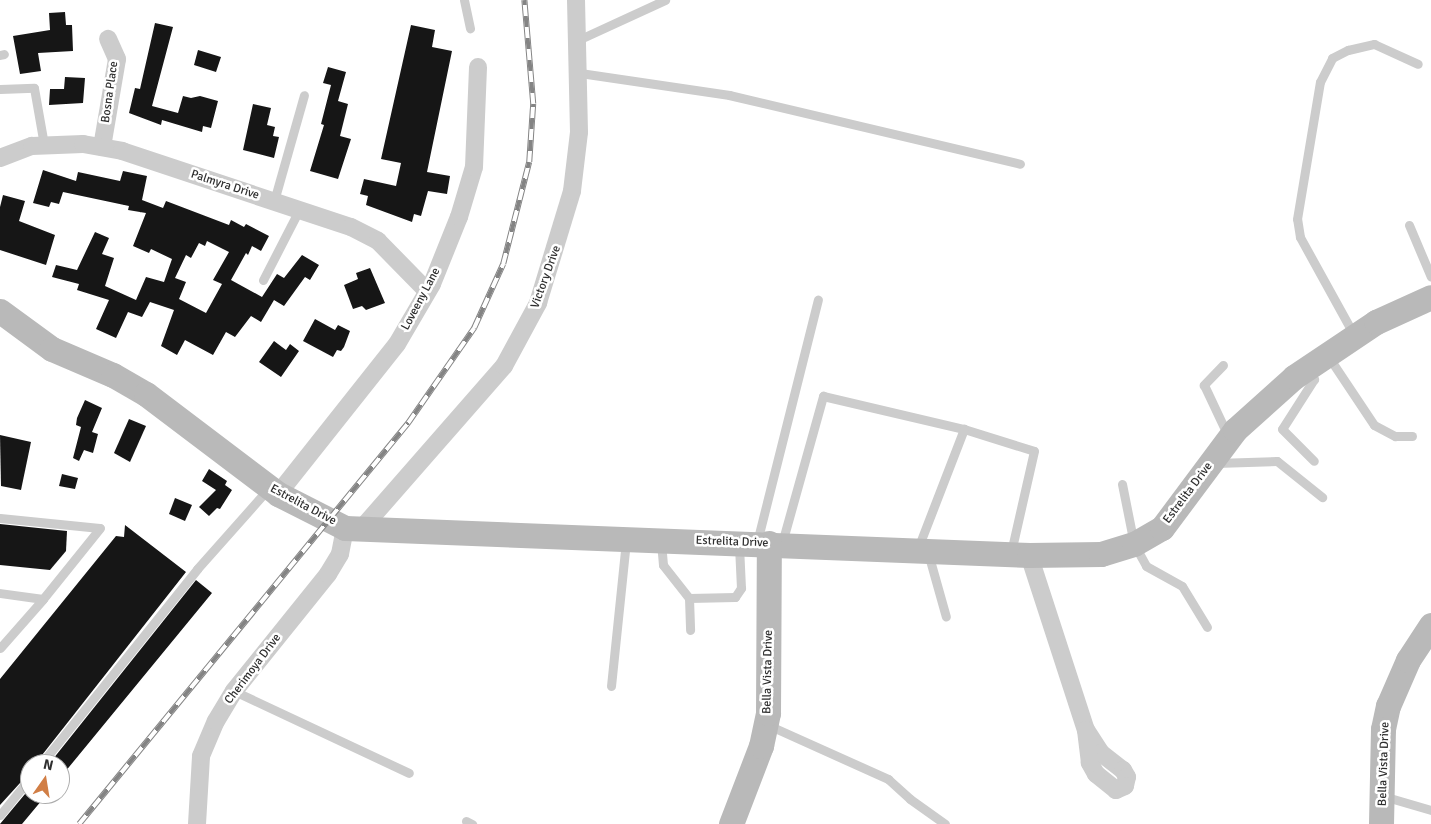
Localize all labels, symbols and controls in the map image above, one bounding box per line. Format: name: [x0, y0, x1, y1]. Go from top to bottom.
street label: Bosna Place: [99, 60, 121, 124]
street label: Palmyra Drive: [189, 167, 261, 203]
street label: Victory Drive: [528, 244, 564, 310]
street label: Loveeny Lane: [399, 265, 443, 333]
street label: Estrelita Drive: [1160, 460, 1216, 526]
street label: Estrelita Drive: [267, 482, 339, 528]
street label: Estrelita Drive: [695, 534, 769, 550]
street label: Bella Vista Drive: [760, 630, 776, 714]
street label: Cherimoya Drive: [222, 631, 284, 707]
street label: Bella Vista Drive: [1375, 722, 1393, 806]
north arrow: [20, 754, 70, 804]
text: N: [42, 755, 55, 774]

